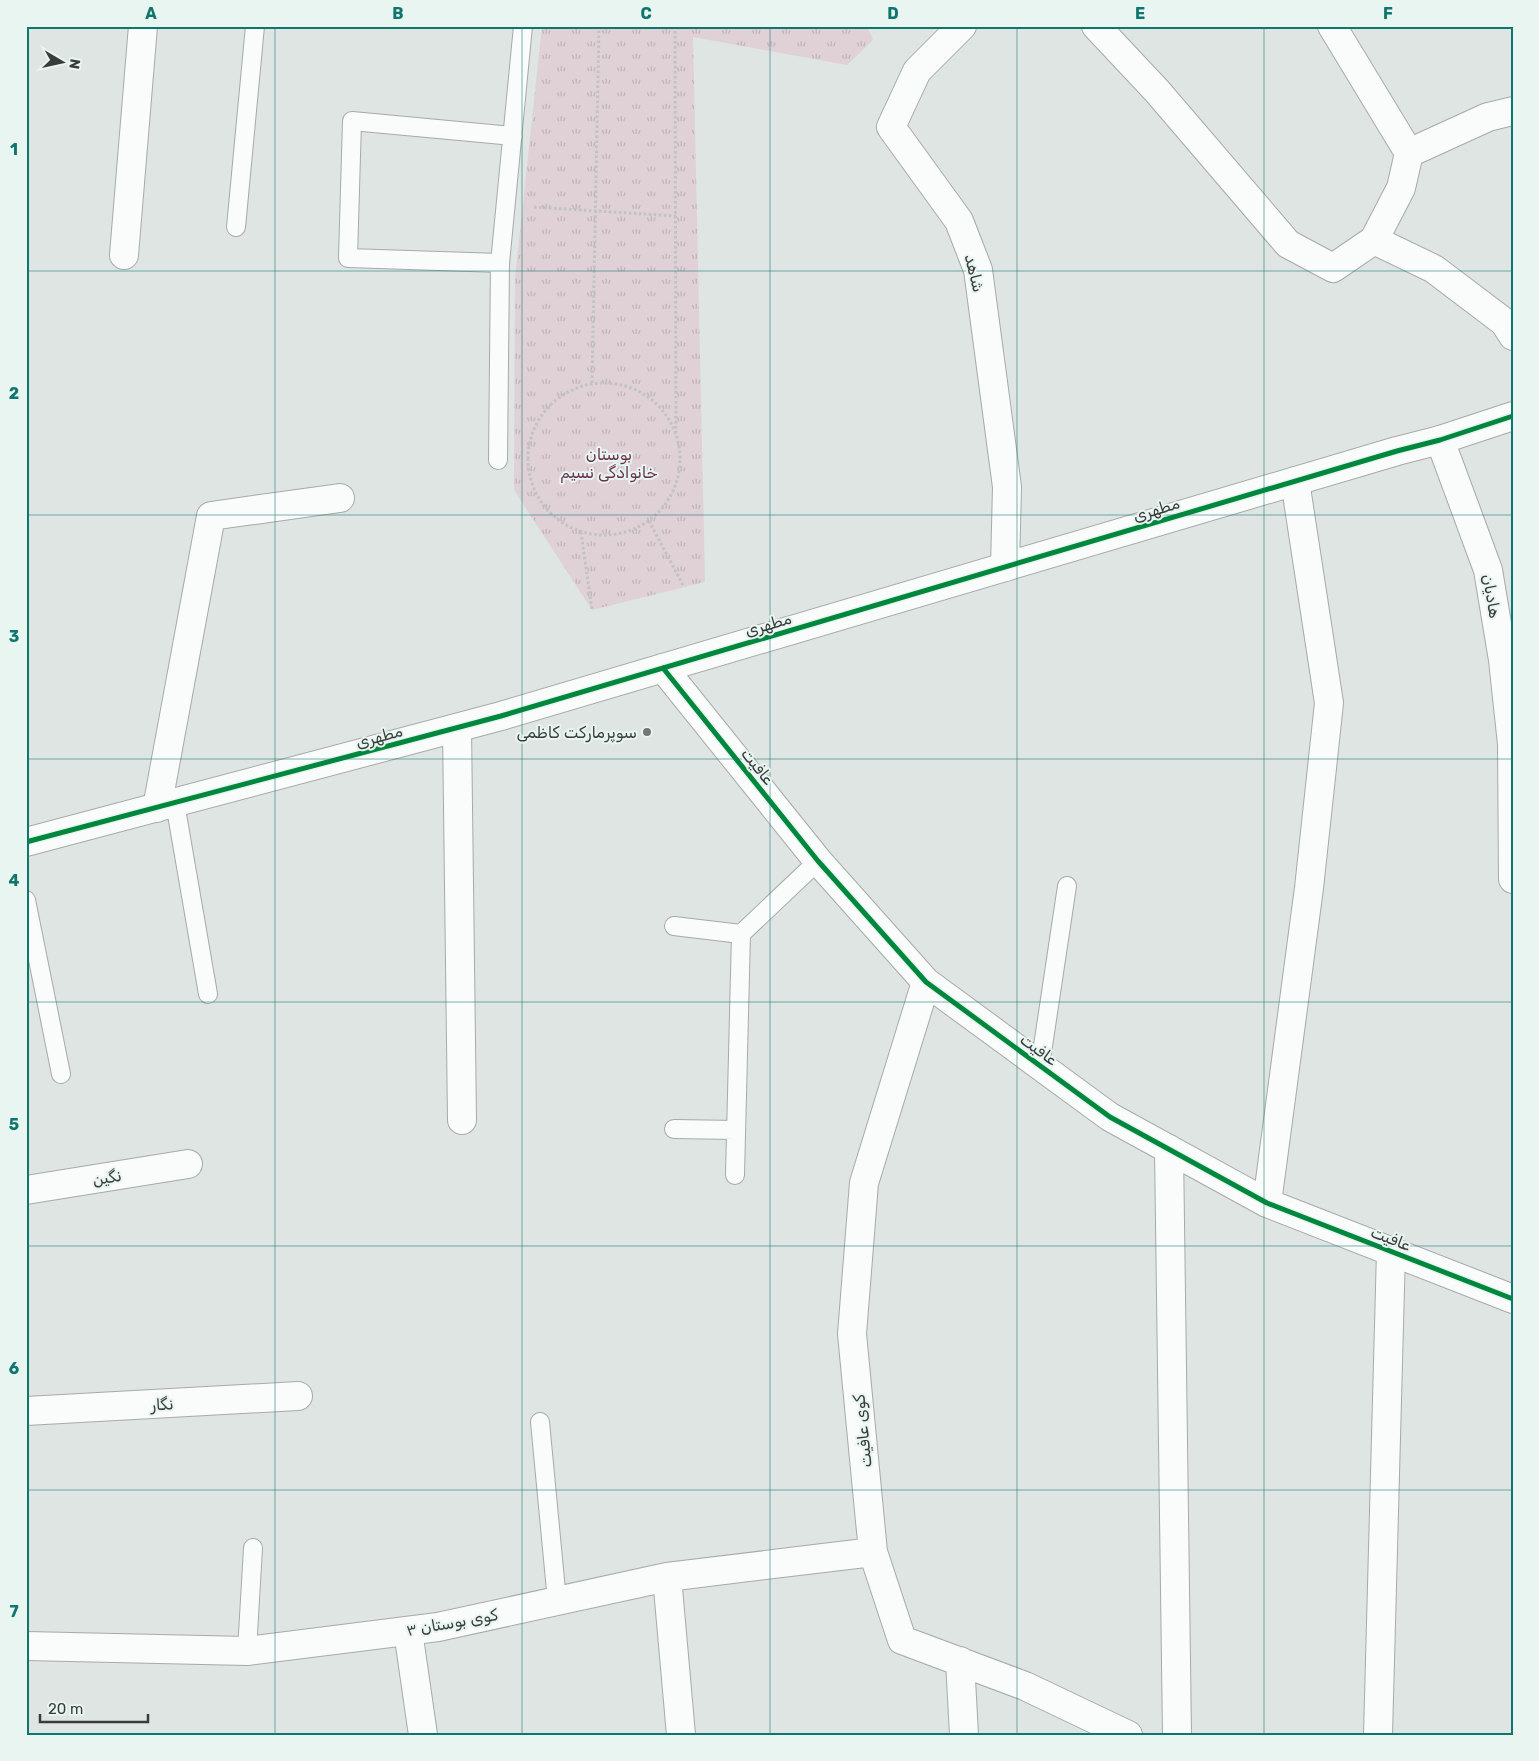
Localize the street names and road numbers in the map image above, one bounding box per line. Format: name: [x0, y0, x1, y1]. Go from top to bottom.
street label: شاهد: [961, 252, 988, 294]
street label: مطهری: [1131, 493, 1182, 527]
street label: هادیان: [1478, 573, 1505, 620]
street label: مطهری: [743, 609, 794, 641]
street label: مطهری: [354, 721, 405, 753]
street label: عافیت: [737, 744, 778, 789]
street label: عافیت: [1016, 1030, 1061, 1069]
street label: نگین: [91, 1166, 123, 1189]
street label: عافیت: [1368, 1222, 1414, 1255]
street label: کوی عافیت: [849, 1393, 877, 1468]
street label: نگار: [149, 1394, 174, 1416]
street label: کوی بوستان ۳: [405, 1605, 500, 1641]

